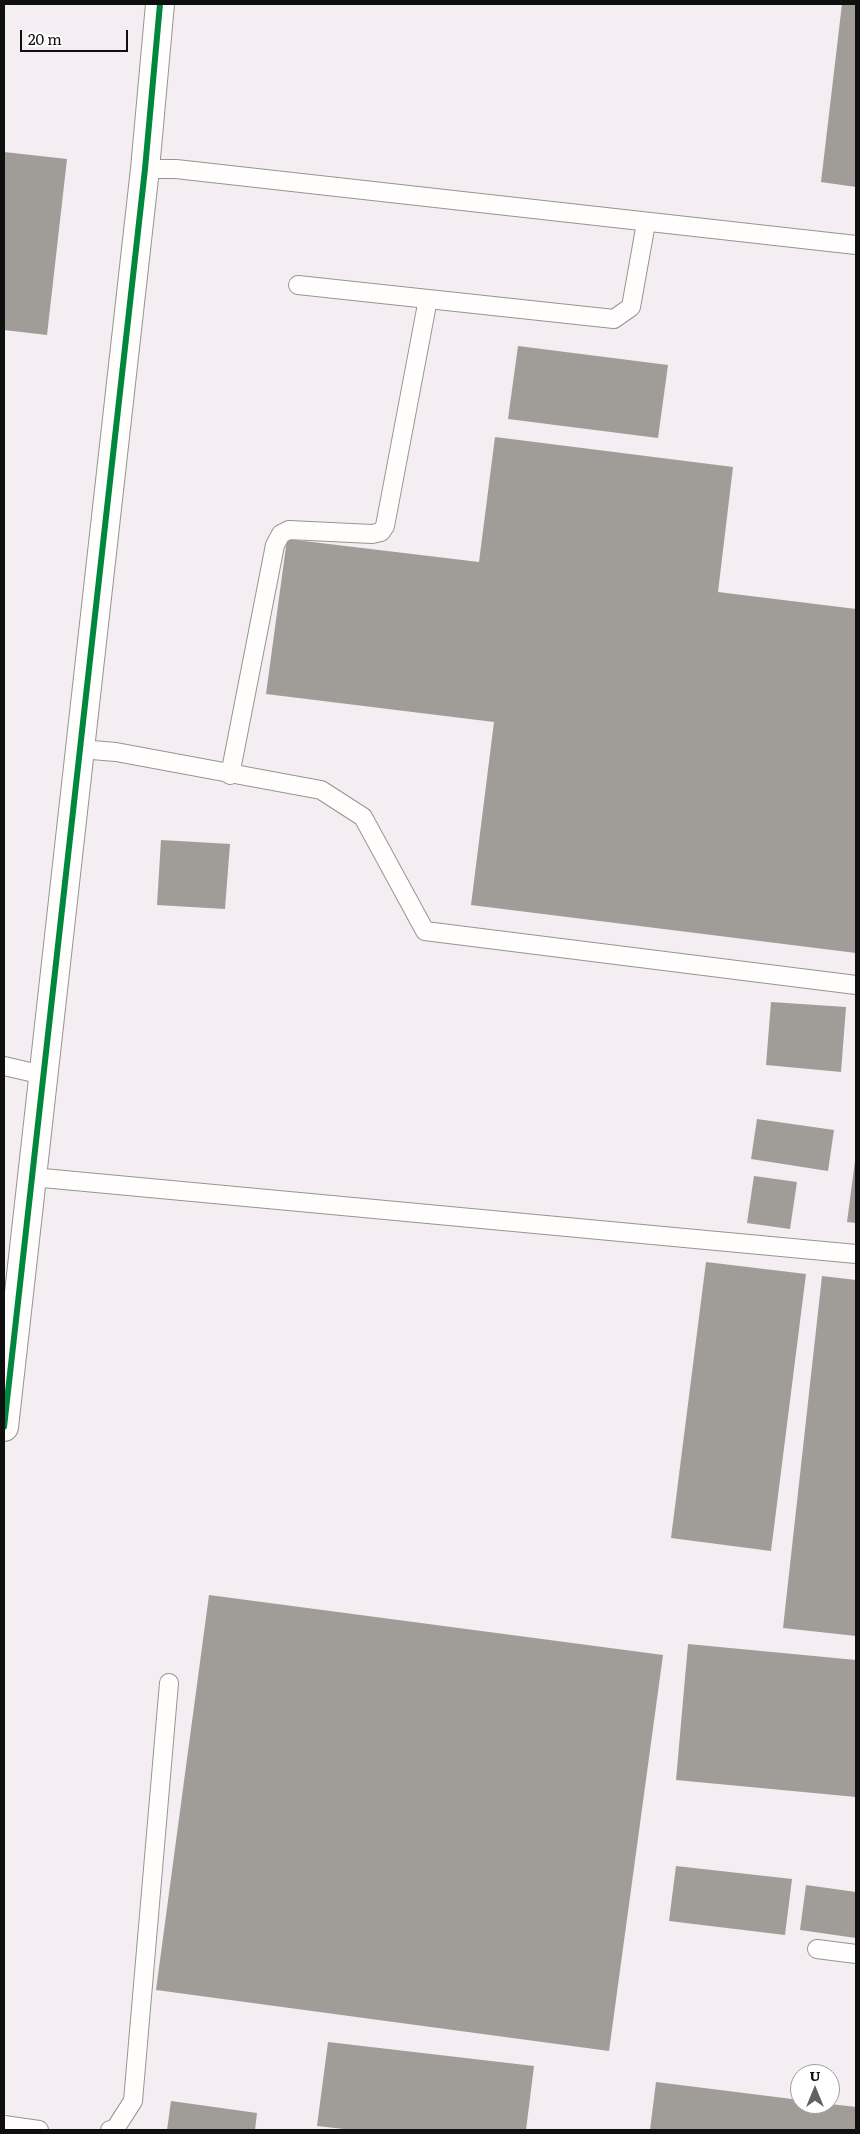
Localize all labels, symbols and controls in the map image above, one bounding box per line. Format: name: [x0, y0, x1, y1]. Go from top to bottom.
scale bar: [22, 20, 130, 52]
text: 20 m: [28, 27, 62, 50]
north arrow: [790, 2064, 840, 2114]
text: U: [809, 2065, 821, 2085]

